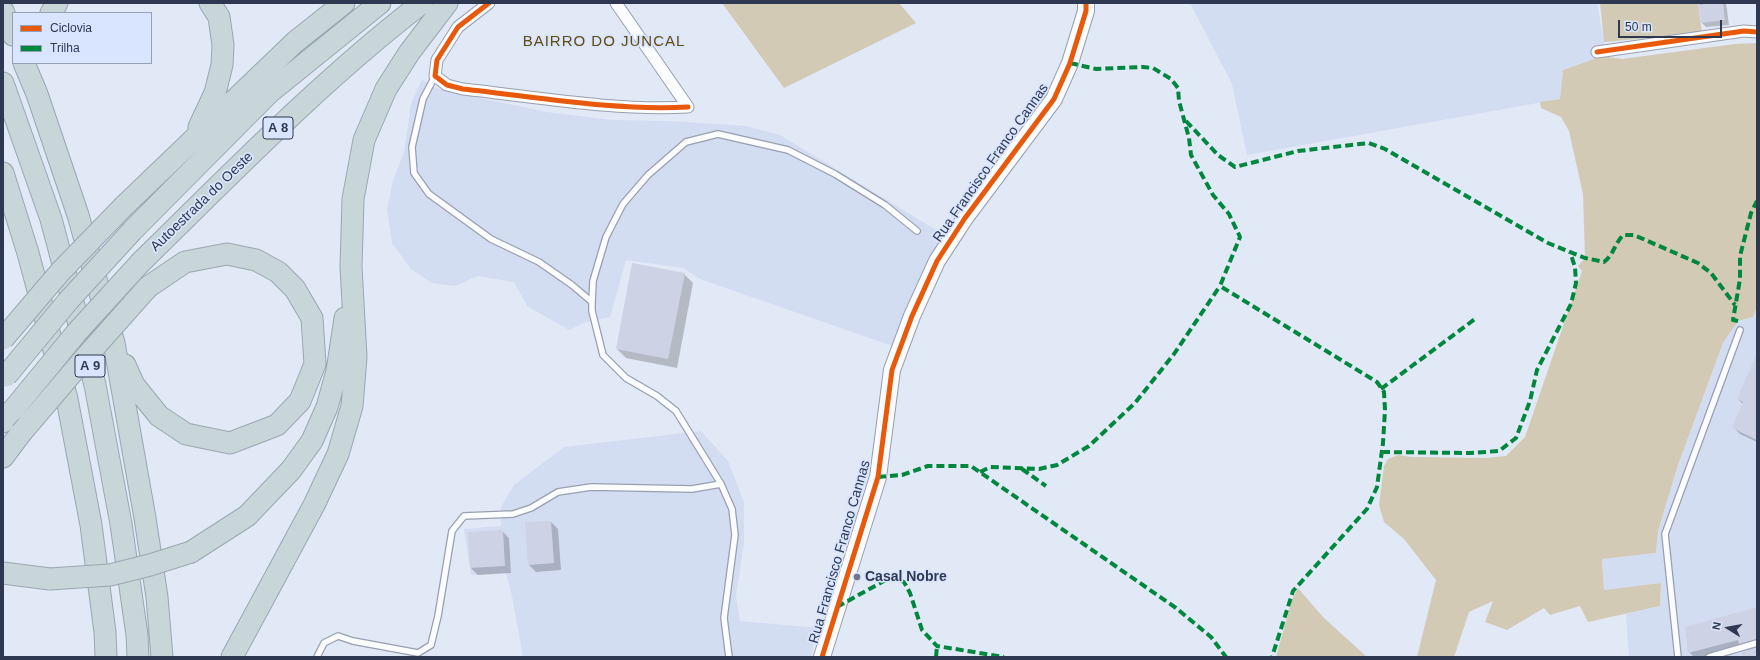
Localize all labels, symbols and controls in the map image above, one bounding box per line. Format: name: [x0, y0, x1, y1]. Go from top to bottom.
legend: [12, 12, 152, 64]
scale bar: [1620, 12, 1724, 38]
text: 50 m: [1625, 20, 1652, 34]
text: Ciclovia: [50, 21, 92, 35]
district label: BAIRRO DO JUNCAL: [523, 33, 685, 51]
text: Trilha: [50, 41, 80, 55]
street label: Rua Francisco Franco Cannas: [930, 80, 1052, 246]
road number: A 8: [263, 117, 293, 139]
street label: Autoestrada do Oeste: [147, 149, 257, 255]
road number: A 9: [75, 355, 105, 377]
street label: Rua Francisco Franco Cannas: [806, 458, 874, 646]
place label: Casal Nobre: [865, 569, 947, 585]
marker: Casal Nobre: [852, 572, 862, 582]
north arrow: [1708, 608, 1748, 648]
text: N: [1710, 621, 1723, 631]

